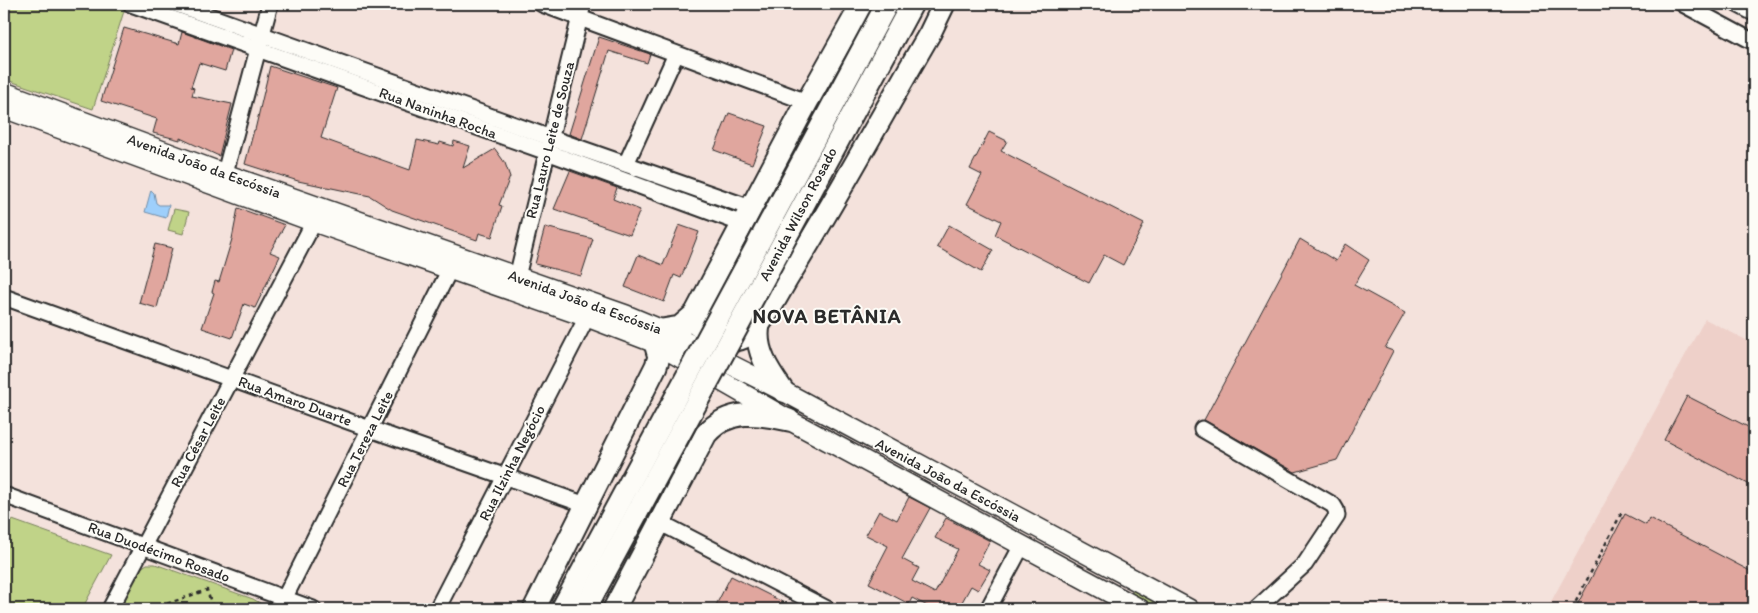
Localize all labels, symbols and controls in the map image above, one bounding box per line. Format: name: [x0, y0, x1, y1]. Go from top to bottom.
street label: Rua Lauro Leite de Souza: [522, 59, 578, 220]
street label: Rua Naninha Rocha: [377, 83, 500, 143]
street label: Avenida João da Escóssia: [125, 130, 284, 202]
street label: Avenida Wilson Rosado: [755, 144, 841, 284]
street label: Avenida João da Escóssia: [506, 266, 665, 338]
district label: NOVA BETÂNIA: [752, 304, 902, 328]
street label: Rua Amaro Duarte: [236, 372, 354, 430]
street label: Rua Tereza Leite: [333, 388, 397, 490]
street label: Rua César Leite: [167, 394, 229, 490]
street label: Rua Ilzinha Negócio: [475, 402, 549, 524]
street label: Avenida João da Escóssia: [872, 434, 1024, 526]
street label: Rua Duodécimo Rosado: [86, 518, 232, 586]

